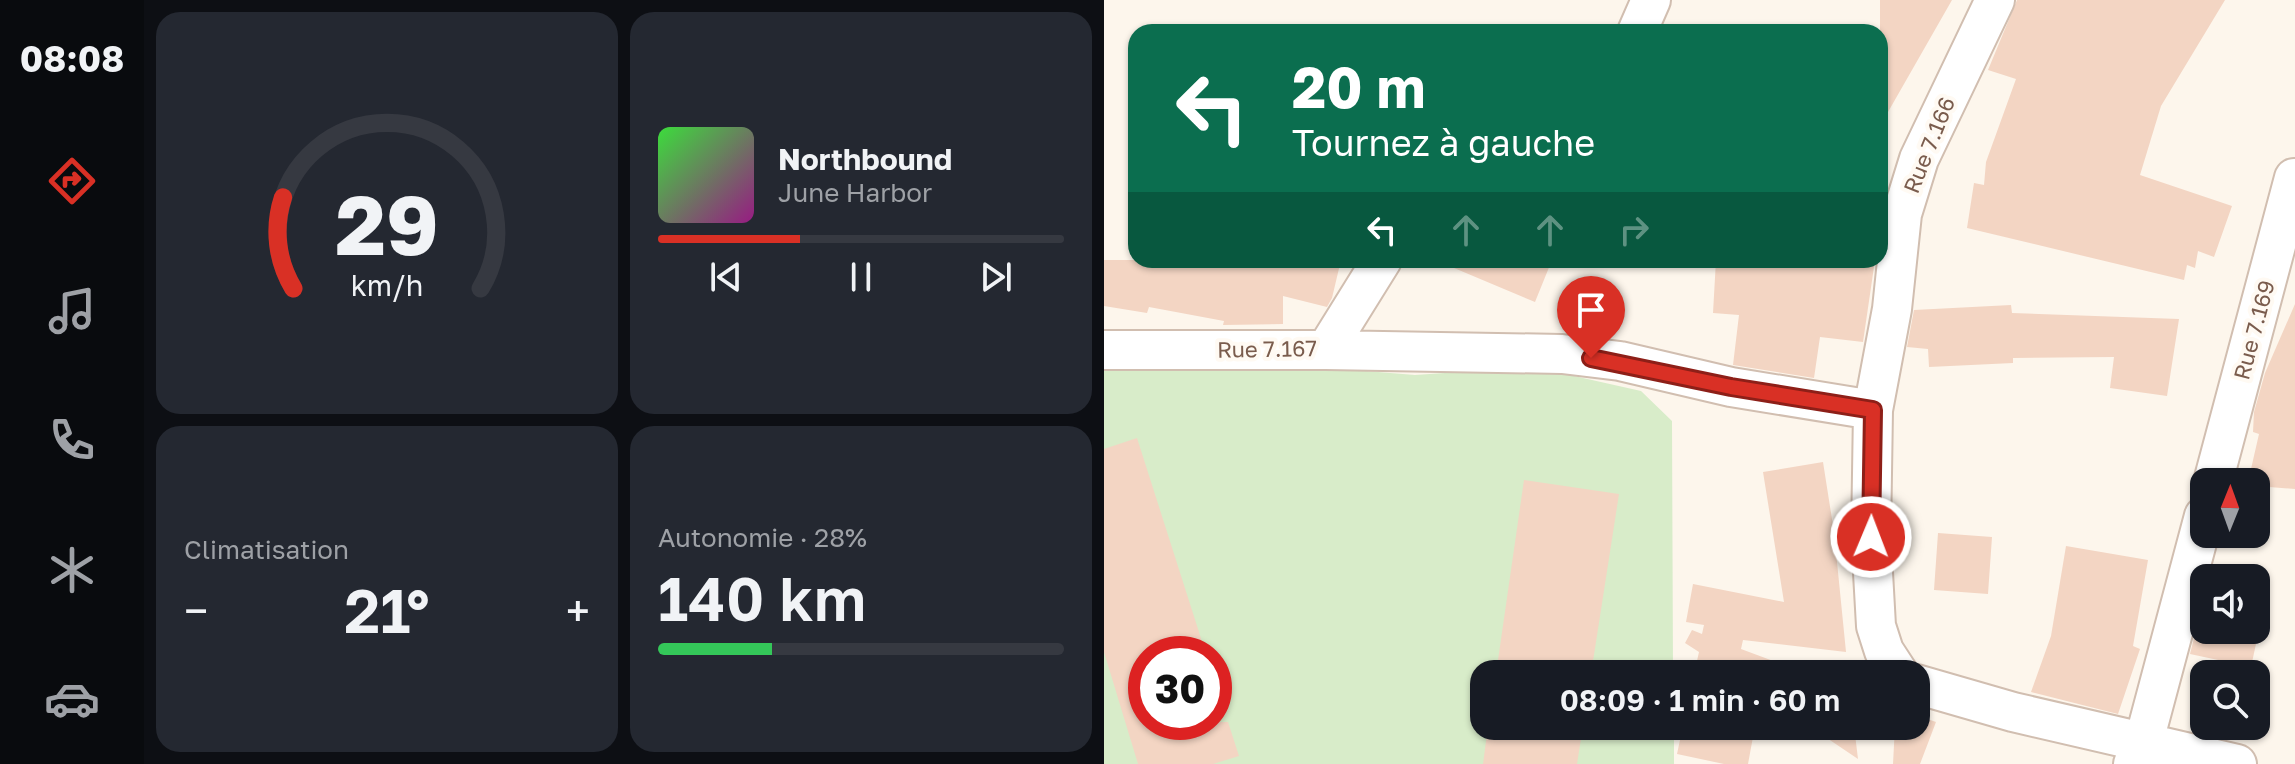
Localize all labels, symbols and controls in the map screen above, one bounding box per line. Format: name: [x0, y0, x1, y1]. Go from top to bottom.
text: 08:08: [20, 37, 124, 80]
text: 20 m: [1292, 53, 1426, 120]
icon: left: [1160, 56, 1264, 160]
street label: Rue 7.166: [1897, 93, 1960, 197]
text: Tournez à gauche: [1292, 121, 1595, 164]
text: Northbound: [778, 141, 952, 177]
icon: directions: [44, 153, 100, 209]
text: 29: [335, 172, 439, 272]
text: June Harbor: [778, 177, 932, 208]
icon: left: [1360, 208, 1404, 252]
icon: ahead: [1444, 208, 1488, 252]
icon: ahead: [1528, 208, 1572, 252]
icon: right: [1612, 208, 1656, 252]
icon: previous: [704, 255, 748, 299]
icon: pause: [839, 255, 883, 299]
icon: next: [974, 255, 1018, 299]
text: km/h: [351, 268, 423, 302]
pin: [1557, 276, 1625, 358]
street label: Rue 7.169: [2227, 277, 2280, 382]
icon: music: [44, 283, 100, 339]
icon: arrive: [1569, 288, 1613, 332]
street label: Rue 7.167: [1217, 334, 1317, 363]
icon: phone: [44, 412, 100, 468]
north arrow: [2190, 468, 2270, 548]
map controls: [2190, 468, 2270, 740]
position arrow: [1829, 495, 1913, 579]
text: Autonomie · 28%: [658, 522, 867, 553]
text: Climatisation: [184, 534, 349, 565]
icon: climate: [44, 542, 100, 598]
text: 140 km: [658, 562, 866, 634]
button: sound: [2190, 564, 2270, 644]
text: 21°: [344, 574, 430, 646]
text: −: [184, 584, 208, 637]
text: +: [566, 584, 590, 637]
speed limit sign: 30: [1128, 636, 1232, 740]
button: search: [2190, 660, 2270, 740]
icon: car: [44, 671, 100, 727]
text: 08:09 · 1 min · 60 m: [1560, 682, 1840, 718]

